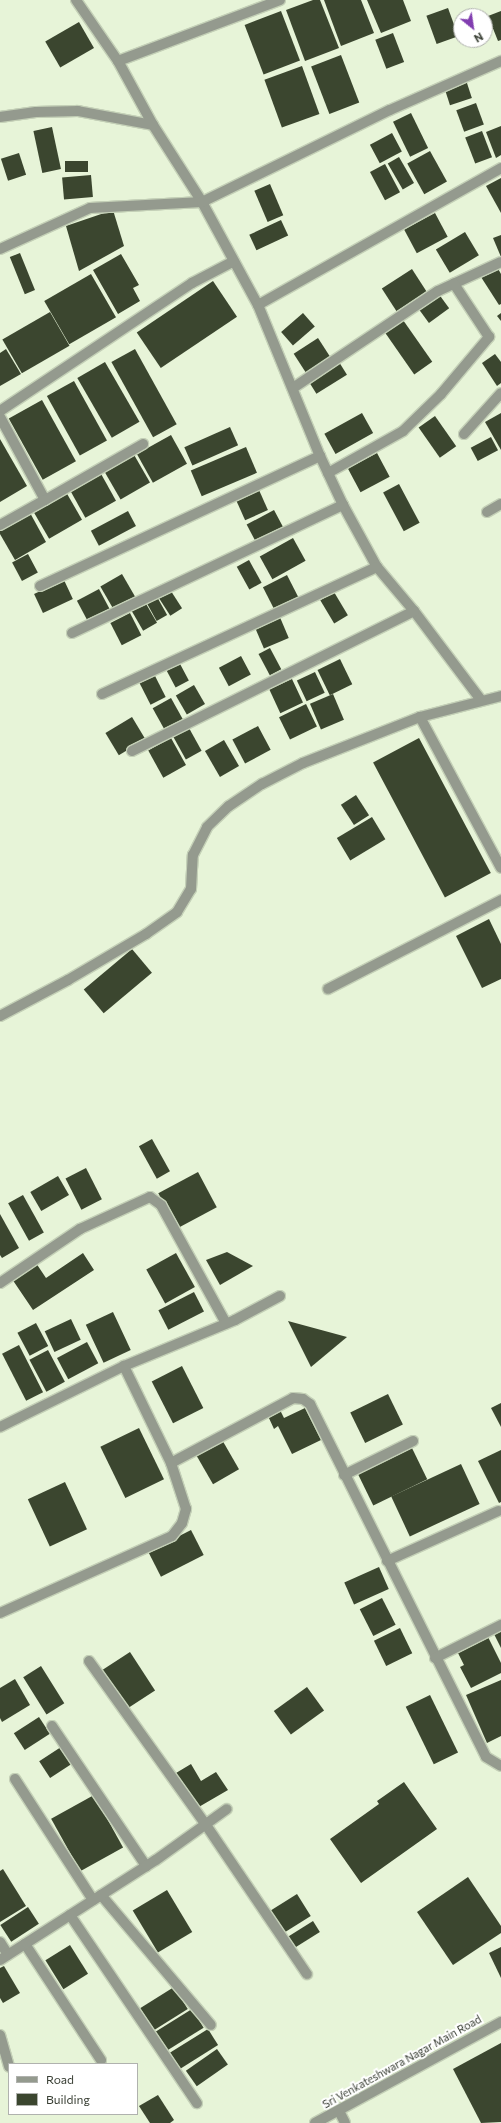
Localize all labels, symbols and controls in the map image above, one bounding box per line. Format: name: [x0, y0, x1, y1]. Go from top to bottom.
north arrow: [453, 8, 493, 48]
text: N: [472, 30, 486, 46]
street label: Sri Venkateshwara Nagar Main Road: [320, 2013, 484, 2111]
legend: [8, 2063, 138, 2115]
text: Road: [46, 2072, 74, 2086]
text: Building: [46, 2092, 90, 2106]

